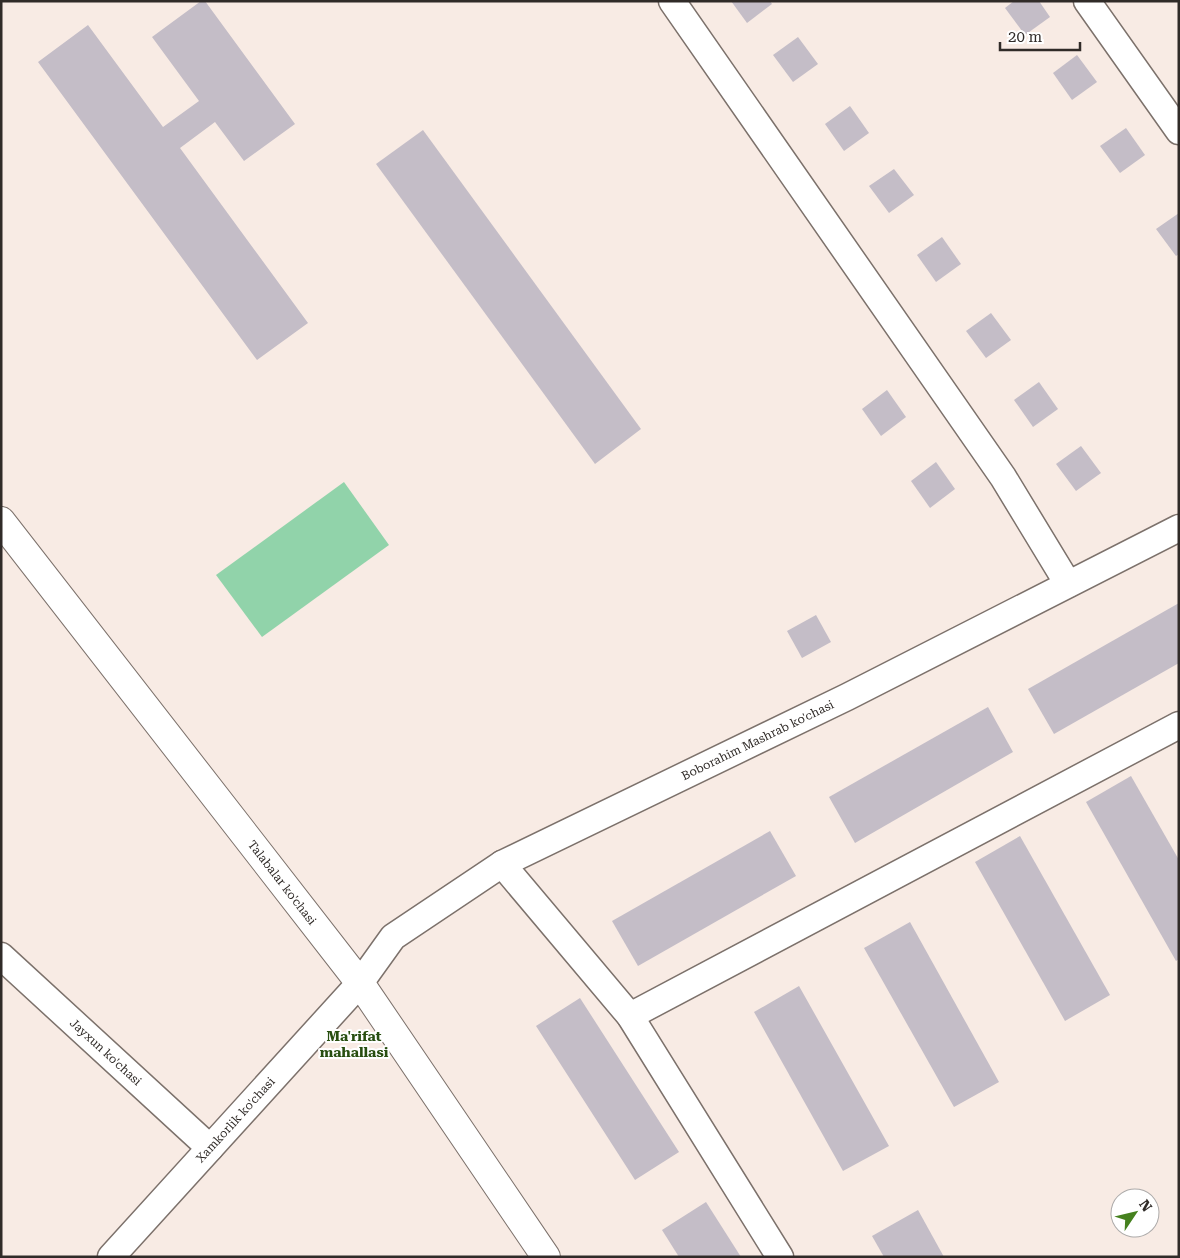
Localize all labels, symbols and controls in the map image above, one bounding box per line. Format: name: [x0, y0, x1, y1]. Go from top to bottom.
scale bar: [1000, 20, 1080, 52]
text: 20 m: [1008, 28, 1043, 46]
street label: Boborahim Mashrab ko'chasi: [679, 697, 836, 783]
street label: Talabalar ko'chasi: [245, 838, 319, 928]
street label: Jayxun ko'chasi: [67, 1016, 144, 1088]
district label: Ma'rifat mahallasi: [320, 1028, 389, 1060]
street label: Xamkorlik ko'chasi: [193, 1074, 278, 1166]
north arrow: [1110, 1188, 1160, 1238]
text: N: [1136, 1197, 1155, 1215]

